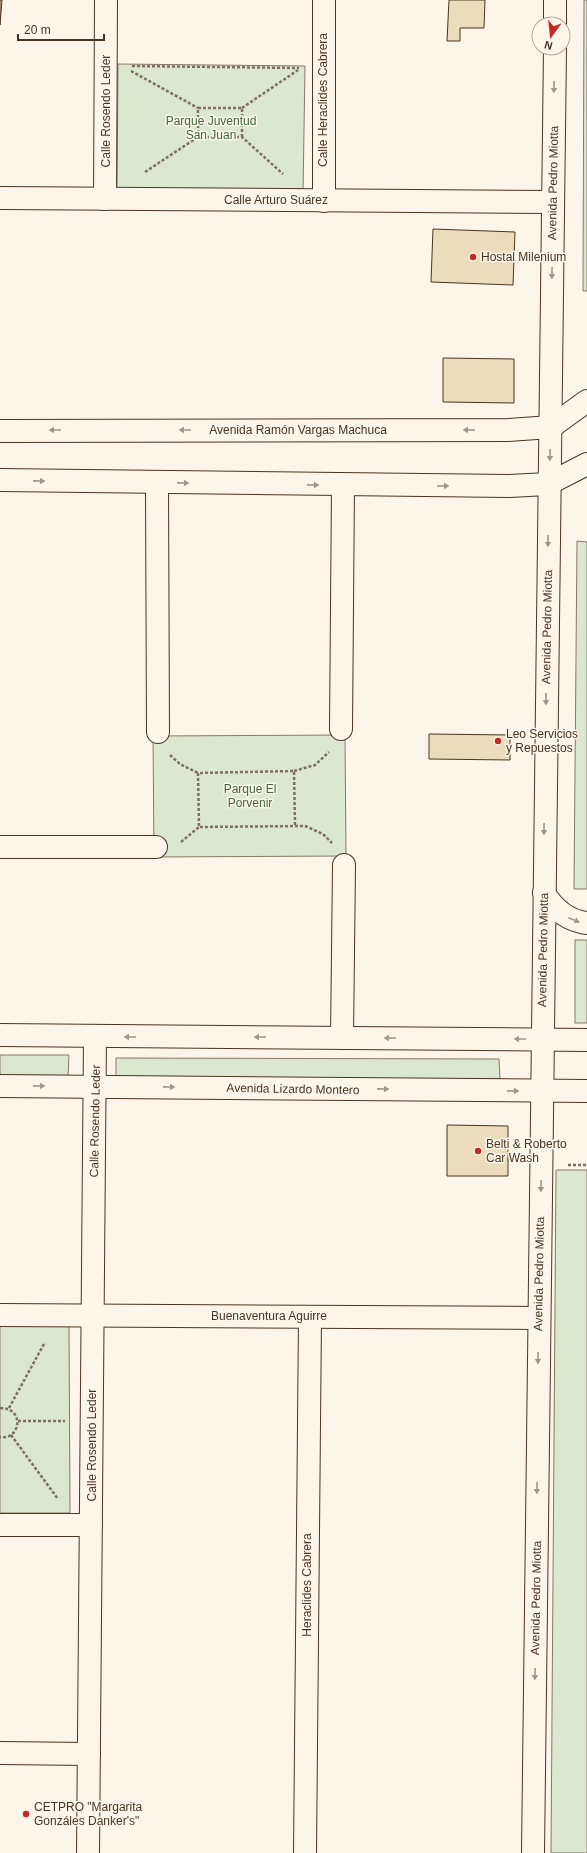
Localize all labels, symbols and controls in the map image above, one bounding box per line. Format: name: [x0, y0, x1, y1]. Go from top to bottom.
scale bar: [18, 16, 104, 42]
north arrow: [531, 16, 571, 56]
text: 20 m: [24, 23, 51, 37]
street label: Calle Heraclides Cabrera: [316, 33, 330, 167]
text: N: [543, 39, 554, 52]
street label: Calle Rosendo Leder: [99, 55, 113, 167]
one-way arrow: [551, 81, 557, 94]
park label: Parque Juventud San Juan: [166, 114, 256, 142]
street label: Avenida Pedro Miotta: [545, 125, 561, 240]
street label: Calle Arturo Suárez: [224, 193, 328, 207]
place label: Hostal Milenium: [481, 250, 566, 264]
marker: Hostal Milenium: [468, 252, 478, 262]
one-way arrow: [549, 267, 555, 280]
street label: Avenida Ramón Vargas Machuca: [209, 423, 387, 437]
one-way arrow: [49, 427, 61, 434]
one-way arrow: [178, 427, 191, 433]
one-way arrow: [462, 427, 475, 433]
one-way arrow: [546, 449, 553, 461]
one-way arrow: [33, 478, 46, 484]
one-way arrow: [177, 480, 189, 487]
one-way arrow: [307, 482, 320, 488]
one-way arrow: [437, 483, 450, 489]
one-way arrow: [545, 535, 551, 548]
street label: Avenida Pedro Miotta: [539, 569, 555, 684]
one-way arrow: [543, 693, 549, 706]
place label: Leo Servicios y Repuestos: [506, 727, 578, 755]
marker: Leo Servicios y Repuestos: [493, 736, 503, 746]
park label: Parque El Porvenir: [224, 782, 276, 810]
one-way arrow: [541, 823, 547, 836]
street label: Avenida Pedro Miotta: [535, 892, 551, 1007]
one-way arrow: [569, 917, 581, 923]
one-way arrow: [123, 1034, 136, 1040]
one-way arrow: [253, 1034, 266, 1040]
one-way arrow: [383, 1035, 396, 1041]
one-way arrow: [514, 1036, 526, 1043]
street label: Calle Rosendo Leder: [87, 1065, 103, 1177]
street label: Avenida Lizardo Montero: [226, 1081, 360, 1097]
one-way arrow: [33, 1083, 46, 1089]
one-way arrow: [163, 1084, 176, 1090]
one-way arrow: [377, 1086, 390, 1092]
one-way arrow: [507, 1088, 520, 1094]
place label: Belti & Roberto Car Wash: [486, 1137, 567, 1165]
marker: Belti & Roberto Car Wash: [473, 1146, 483, 1156]
one-way arrow: [537, 1180, 544, 1192]
street label: Avenida Pedro Miotta: [531, 1216, 547, 1331]
street label: Buenaventura Aguirre: [211, 1309, 327, 1323]
one-way arrow: [535, 1352, 541, 1365]
street label: Calle Rosendo Leder: [85, 1389, 99, 1501]
one-way arrow: [534, 1482, 540, 1495]
street label: Heraclides Cabrera: [300, 1533, 314, 1637]
street label: Avenida Pedro Miotta: [528, 1540, 544, 1655]
one-way arrow: [532, 1668, 538, 1681]
place label: CETPRO "Margarita Gonzáles Danker's": [34, 1800, 143, 1828]
marker: CETPRO "Margarita Gonzáles Danker's": [21, 1809, 31, 1819]

